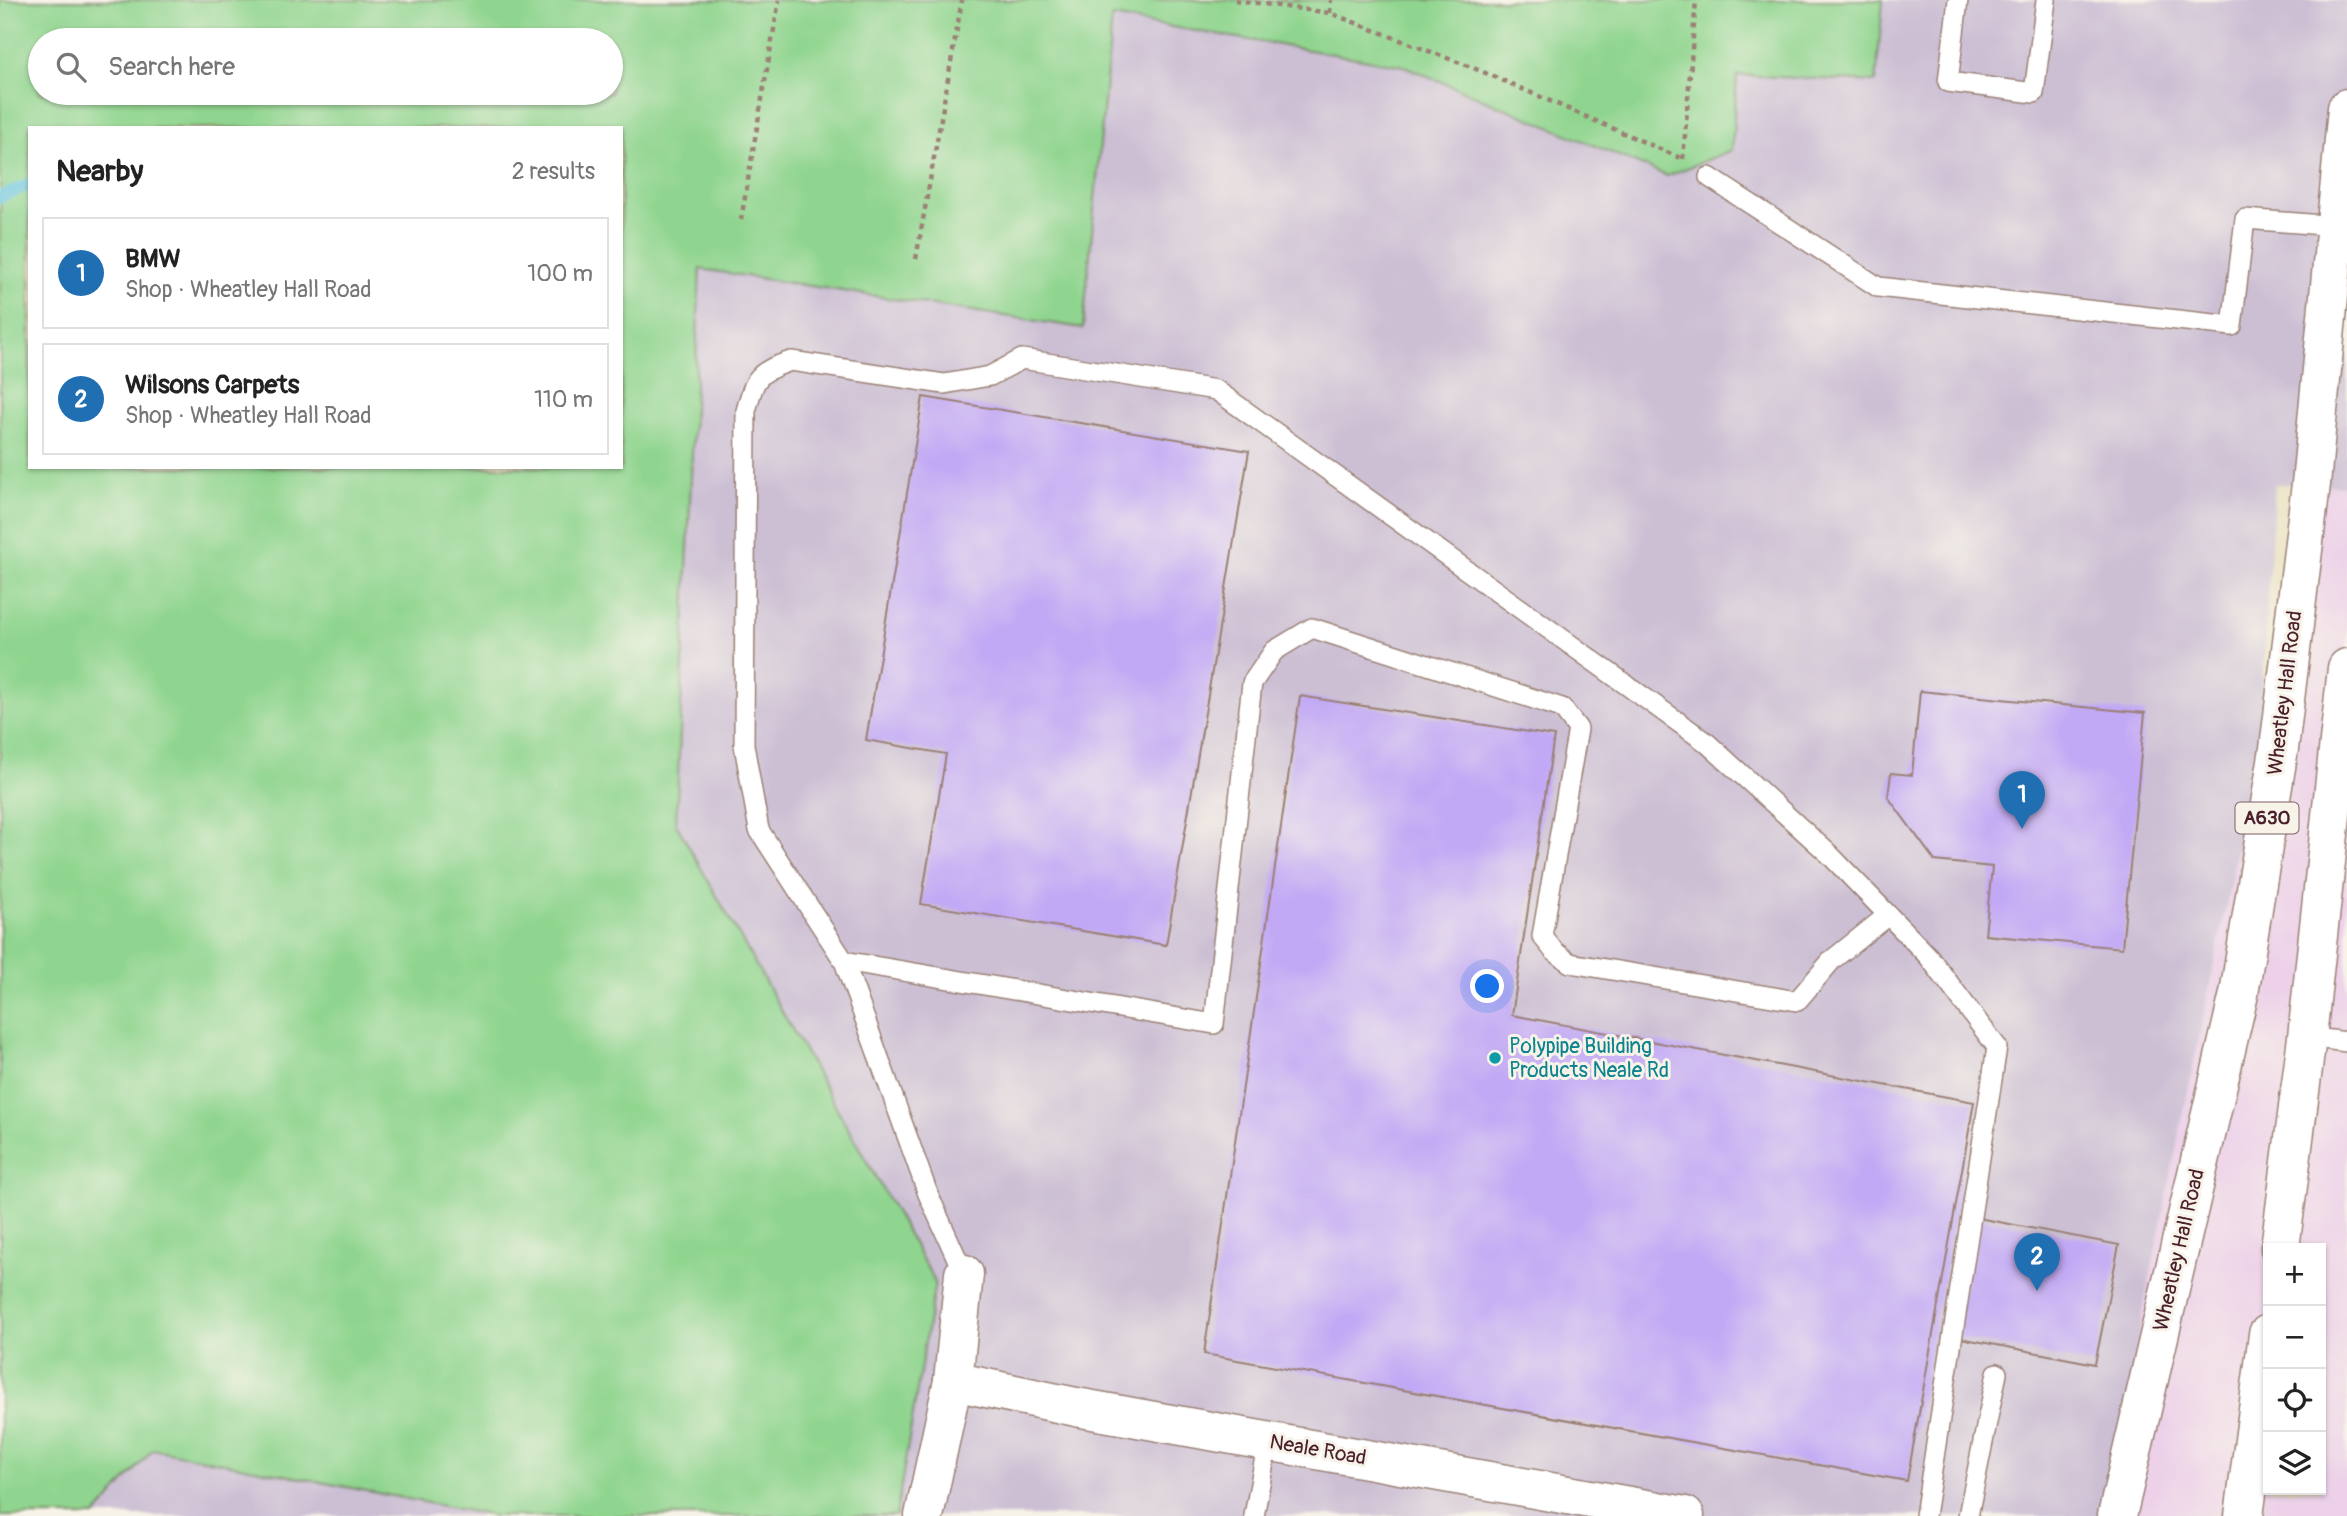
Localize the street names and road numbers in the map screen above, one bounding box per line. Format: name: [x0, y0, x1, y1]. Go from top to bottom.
street label: Wheatley Hall Road: [2262, 609, 2308, 777]
road number: A630: [2236, 803, 2298, 834]
street label: Wheatley Hall Road: [2147, 1166, 2211, 1334]
street label: Neale Road: [1268, 1428, 1368, 1472]

